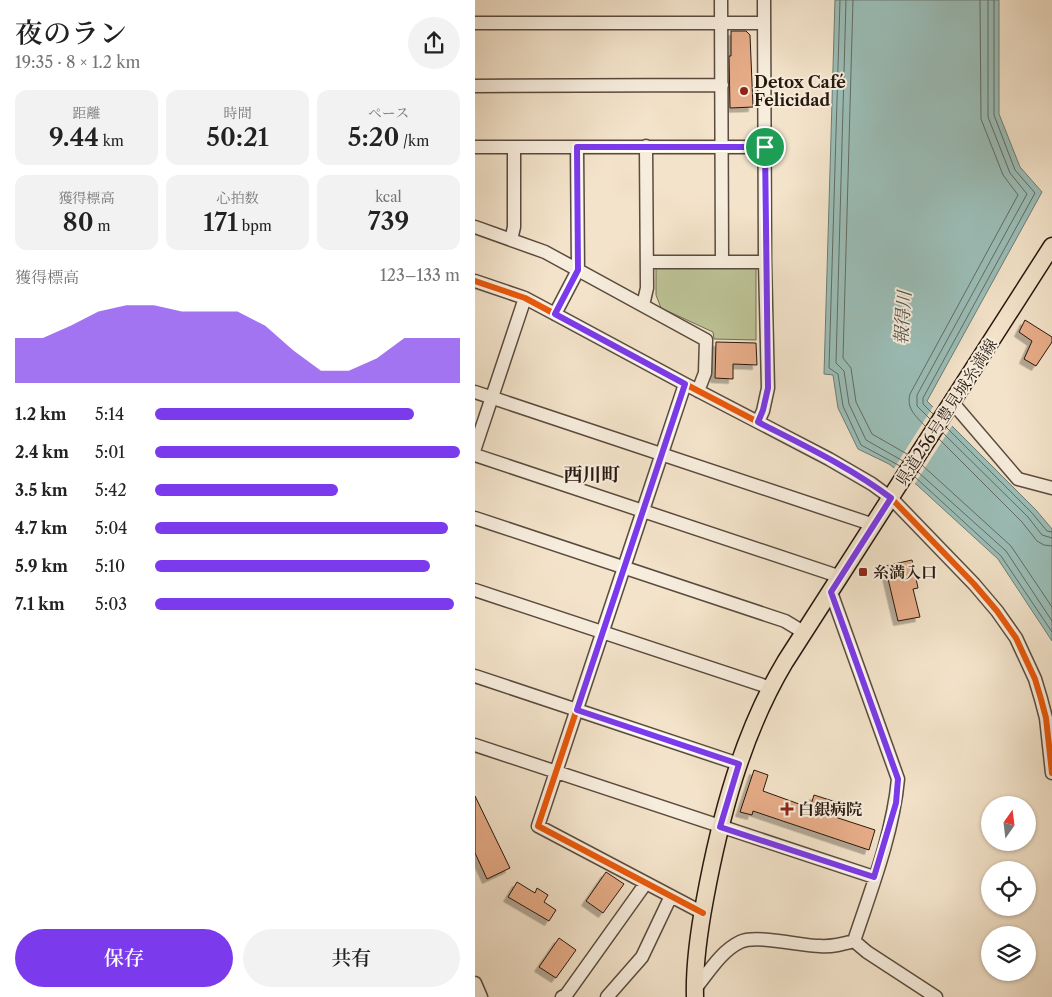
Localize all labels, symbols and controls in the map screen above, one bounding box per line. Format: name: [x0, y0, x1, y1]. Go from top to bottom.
text: 夜のラン: [15, 16, 127, 50]
button: share: [408, 17, 460, 69]
text: 19:35 · 8 × 1.2 km: [15, 52, 140, 72]
place label: Detox Café Felicidad: [754, 72, 846, 110]
marker: Detox Café Felicidad: [738, 85, 750, 97]
text: 距離: [73, 104, 101, 122]
text: 時間: [224, 104, 252, 122]
text: ペース: [368, 104, 409, 122]
text: 9.44: [49, 122, 99, 153]
text: 50:21: [206, 122, 269, 153]
text: 5:20: [348, 122, 399, 153]
pin: [744, 126, 786, 168]
text: km: [99, 132, 124, 150]
text: /km: [399, 132, 429, 150]
icon: arrive: [751, 133, 779, 161]
text: kcal: [375, 188, 402, 206]
text: 獲得標高: [59, 189, 115, 207]
text: 心拍数: [217, 189, 259, 207]
text: 739: [368, 206, 409, 237]
text: 80: [63, 207, 94, 238]
text: 171: [203, 207, 238, 238]
text: m: [94, 217, 110, 235]
text: bpm: [238, 217, 272, 235]
text: 123–133 m: [380, 265, 460, 285]
text: 獲得標高: [15, 267, 79, 287]
water label: 報得川: [890, 288, 916, 346]
street label: 県道256号豊見城糸満線: [891, 335, 1001, 489]
text: 1.2 km: [15, 404, 67, 424]
text: 5:14: [95, 404, 124, 424]
text: 2.4 km: [15, 442, 69, 462]
text: 5:01: [95, 442, 125, 462]
district label: 西川町: [563, 463, 621, 486]
text: 3.5 km: [15, 480, 68, 500]
text: 5:42: [95, 480, 127, 500]
text: 4.7 km: [15, 518, 68, 538]
text: 5:04: [95, 518, 128, 538]
text: 5.9 km: [15, 556, 68, 576]
text: 5:10: [95, 556, 125, 576]
place label: 糸満入口: [873, 562, 937, 582]
marker: 糸満入口: [857, 566, 869, 578]
text: 7.1 km: [15, 594, 65, 614]
text: 5:03: [95, 594, 127, 614]
north arrow: [981, 796, 1036, 851]
map controls: [981, 796, 1036, 981]
place label: 白銀病院: [798, 799, 862, 819]
marker: 白銀病院: [780, 802, 794, 816]
button: locate: [981, 861, 1036, 916]
button: layers: [981, 926, 1036, 981]
button: 保存: [15, 929, 233, 987]
button: 共有: [243, 929, 460, 987]

